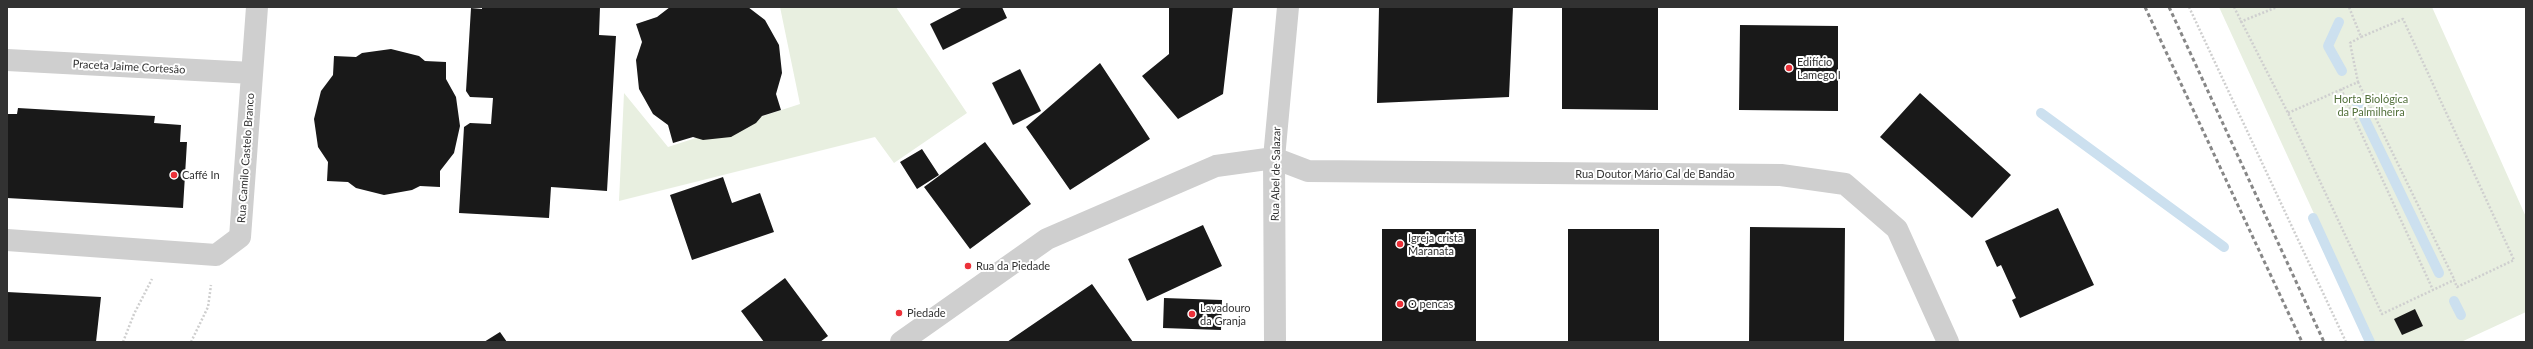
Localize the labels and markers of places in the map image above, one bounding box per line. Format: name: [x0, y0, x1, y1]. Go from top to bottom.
place label: Edifício Lamego I: [1797, 55, 1841, 81]
marker: Edifício Lamego I: [1784, 63, 1794, 73]
place label: Caffé In: [182, 168, 220, 182]
marker: Caffé In: [169, 170, 179, 180]
place label: Igreja cristã Maranata: [1408, 231, 1463, 257]
marker: Igreja cristã Maranata: [1395, 239, 1405, 249]
place label: Rua da Piedade: [976, 259, 1050, 273]
marker: Rua da Piedade: [963, 261, 973, 271]
place label: O pencas: [1408, 297, 1453, 311]
marker: O pencas: [1395, 299, 1405, 309]
place label: Lavadouro da Granja: [1200, 301, 1251, 327]
place label: Piedade: [907, 306, 946, 320]
marker: Piedade: [894, 308, 904, 318]
marker: Lavadouro da Granja: [1187, 309, 1197, 319]

